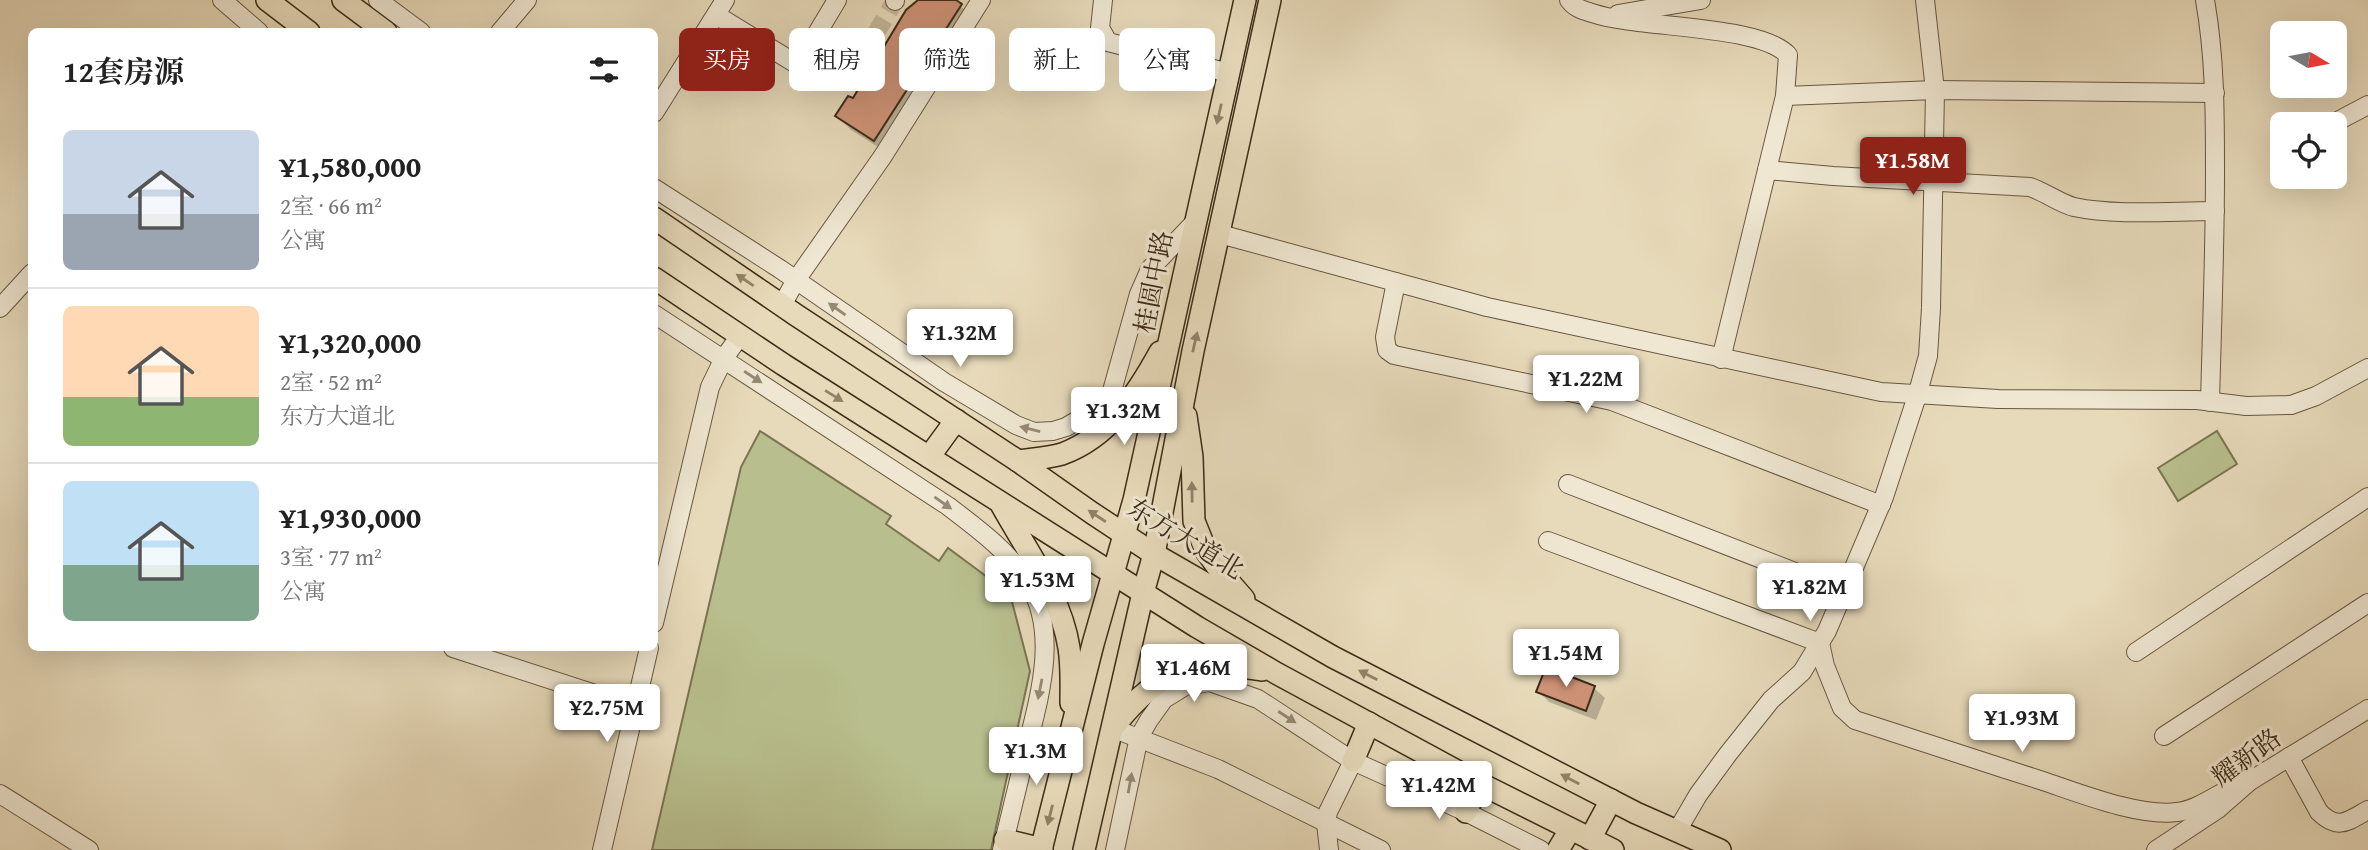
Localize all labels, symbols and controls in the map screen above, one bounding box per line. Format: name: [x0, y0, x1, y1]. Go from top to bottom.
north arrow: [2270, 21, 2347, 98]
map controls: [2270, 21, 2347, 189]
chip: 买房: [679, 28, 775, 91]
chip: 租房: [789, 28, 885, 91]
chip: 筛选: [899, 28, 995, 91]
chip: 新上: [1009, 28, 1105, 91]
chip: 公寓: [1119, 28, 1215, 91]
text: 12套房源: [63, 49, 184, 93]
icon: filters: [585, 51, 623, 89]
one-way arrow: [1213, 103, 1224, 125]
button: locate: [2270, 112, 2347, 189]
pin: ¥1.58M: [1856, 138, 1970, 197]
text: ¥1.58M: [1876, 143, 1950, 176]
text: ¥1,580,000: [280, 144, 421, 188]
icon: home: [119, 158, 203, 242]
text: 2室 · 66 m²: [280, 189, 382, 222]
text: 公寓: [280, 223, 326, 256]
street label: 桂圆中路: [1124, 227, 1182, 337]
one-way arrow: [736, 274, 755, 287]
one-way arrow: [828, 303, 847, 316]
pin: ¥1.32M: [903, 310, 1017, 369]
text: ¥1.32M: [923, 315, 997, 348]
text: ¥1,320,000: [280, 320, 421, 364]
one-way arrow: [1190, 331, 1201, 353]
icon: home: [119, 334, 203, 418]
pin: ¥1.22M: [1529, 356, 1643, 415]
text: ¥1.22M: [1549, 361, 1623, 394]
text: 2室 · 52 m²: [280, 365, 382, 398]
one-way arrow: [744, 370, 763, 383]
pin: ¥1.32M: [1067, 388, 1181, 447]
one-way arrow: [824, 390, 844, 403]
text: ¥1.32M: [1087, 393, 1161, 426]
text: 东方大道北: [280, 399, 395, 432]
one-way arrow: [1019, 423, 1041, 434]
one-way arrow: [1186, 481, 1198, 503]
street label: 东方大道北: [1120, 488, 1252, 588]
text: ¥1,930,000: [280, 495, 421, 539]
one-way arrow: [934, 496, 952, 510]
icon: home: [119, 509, 203, 593]
one-way arrow: [1087, 510, 1107, 523]
text: 3室 · 77 m²: [280, 540, 382, 573]
pin: ¥1.53M: [981, 556, 1095, 616]
text: ¥1.53M: [1001, 562, 1075, 595]
pin: ¥1.82M: [1753, 564, 1867, 623]
text: ¥1.82M: [1773, 569, 1847, 602]
text: 公寓: [280, 574, 326, 607]
pin: ¥1.54M: [1509, 630, 1623, 689]
text: ¥1.54M: [1529, 635, 1603, 668]
pin: ¥1.46M: [1137, 644, 1251, 704]
text: ¥1.46M: [1157, 650, 1231, 683]
one-way arrow: [1358, 669, 1378, 680]
one-way arrow: [1034, 678, 1045, 700]
pin: ¥2.75M: [550, 684, 664, 744]
text: ¥2.75M: [570, 690, 644, 723]
pin: ¥1.93M: [1965, 694, 2079, 754]
text: ¥1.93M: [1985, 700, 2059, 733]
one-way arrow: [1277, 711, 1296, 724]
street label: 耀新路: [2203, 718, 2289, 796]
pin: ¥1.3M: [987, 728, 1085, 787]
text: ¥1.3M: [1005, 733, 1067, 766]
pin: ¥1.42M: [1382, 762, 1496, 821]
text: ¥1.42M: [1402, 767, 1476, 800]
one-way arrow: [1124, 772, 1135, 794]
one-way arrow: [1560, 773, 1580, 785]
one-way arrow: [1044, 805, 1055, 827]

